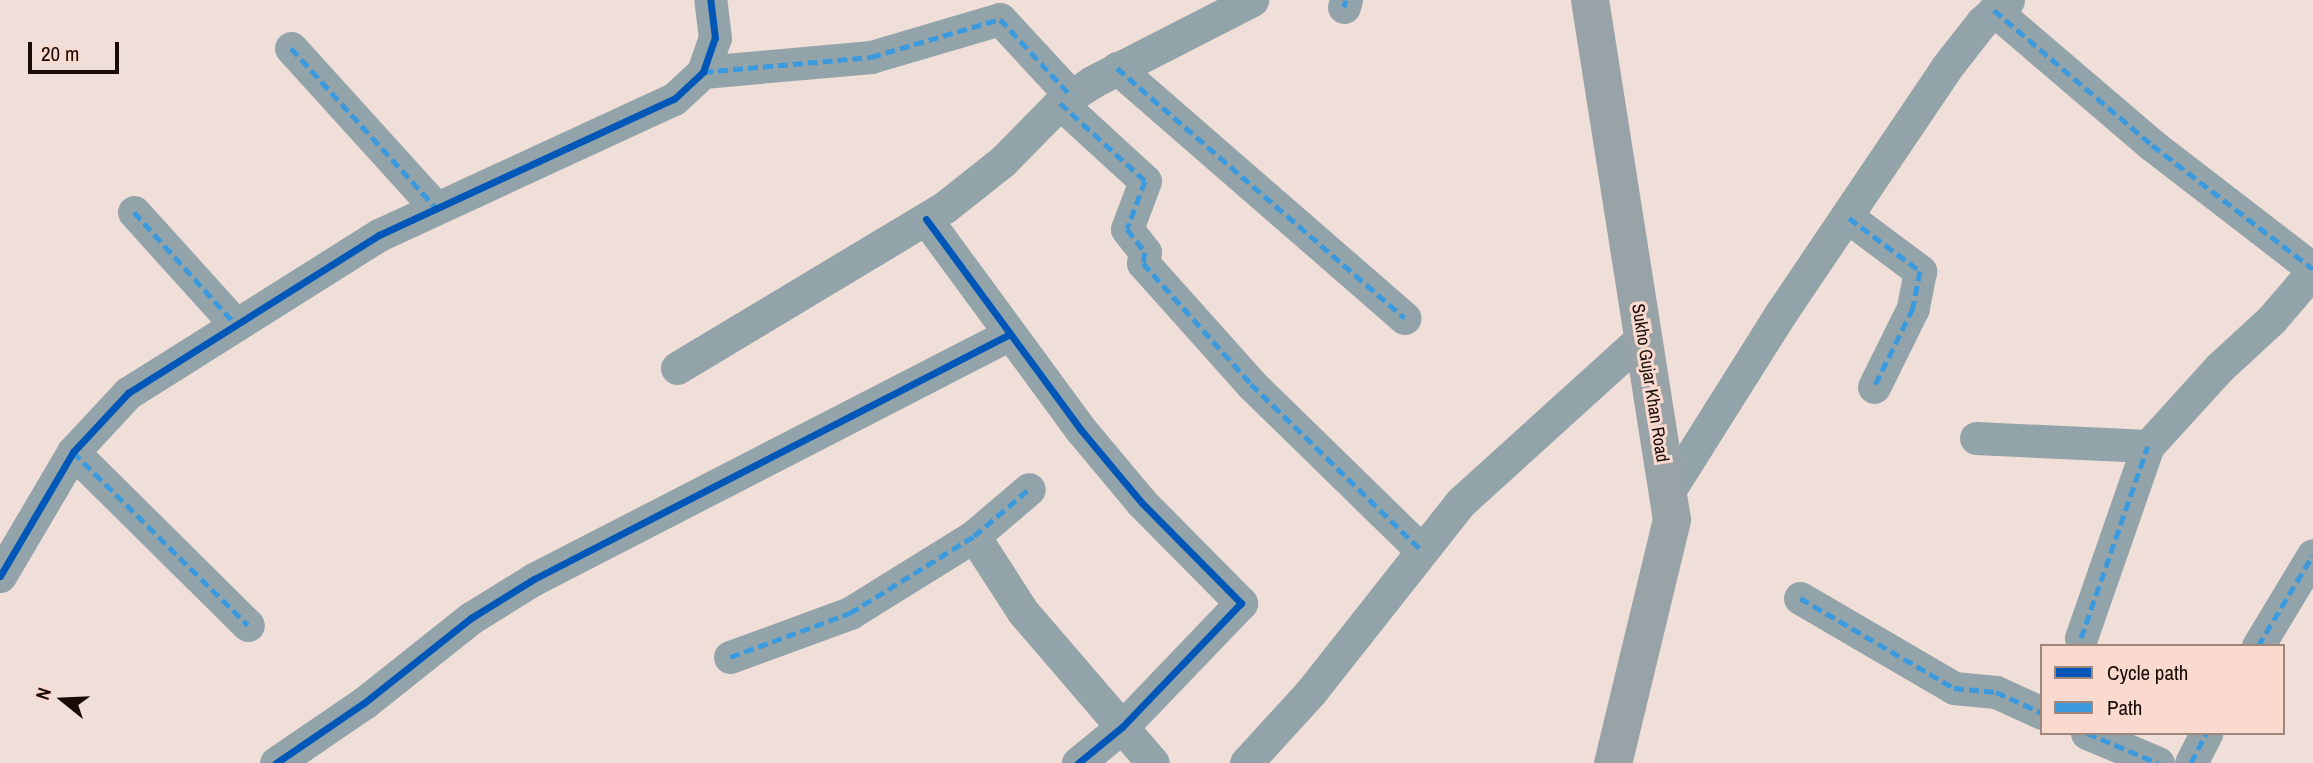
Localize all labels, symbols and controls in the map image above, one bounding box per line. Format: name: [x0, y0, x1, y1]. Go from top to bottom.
scale bar: [32, 28, 122, 72]
text: 20 m: [41, 39, 79, 68]
street label: Sukho Gujar Khan Road: [1627, 302, 1673, 464]
legend: [2040, 644, 2285, 735]
text: Cycle path: [2107, 658, 2188, 687]
north arrow: [28, 665, 98, 735]
text: N: [29, 684, 57, 703]
text: Path: [2107, 693, 2142, 722]

